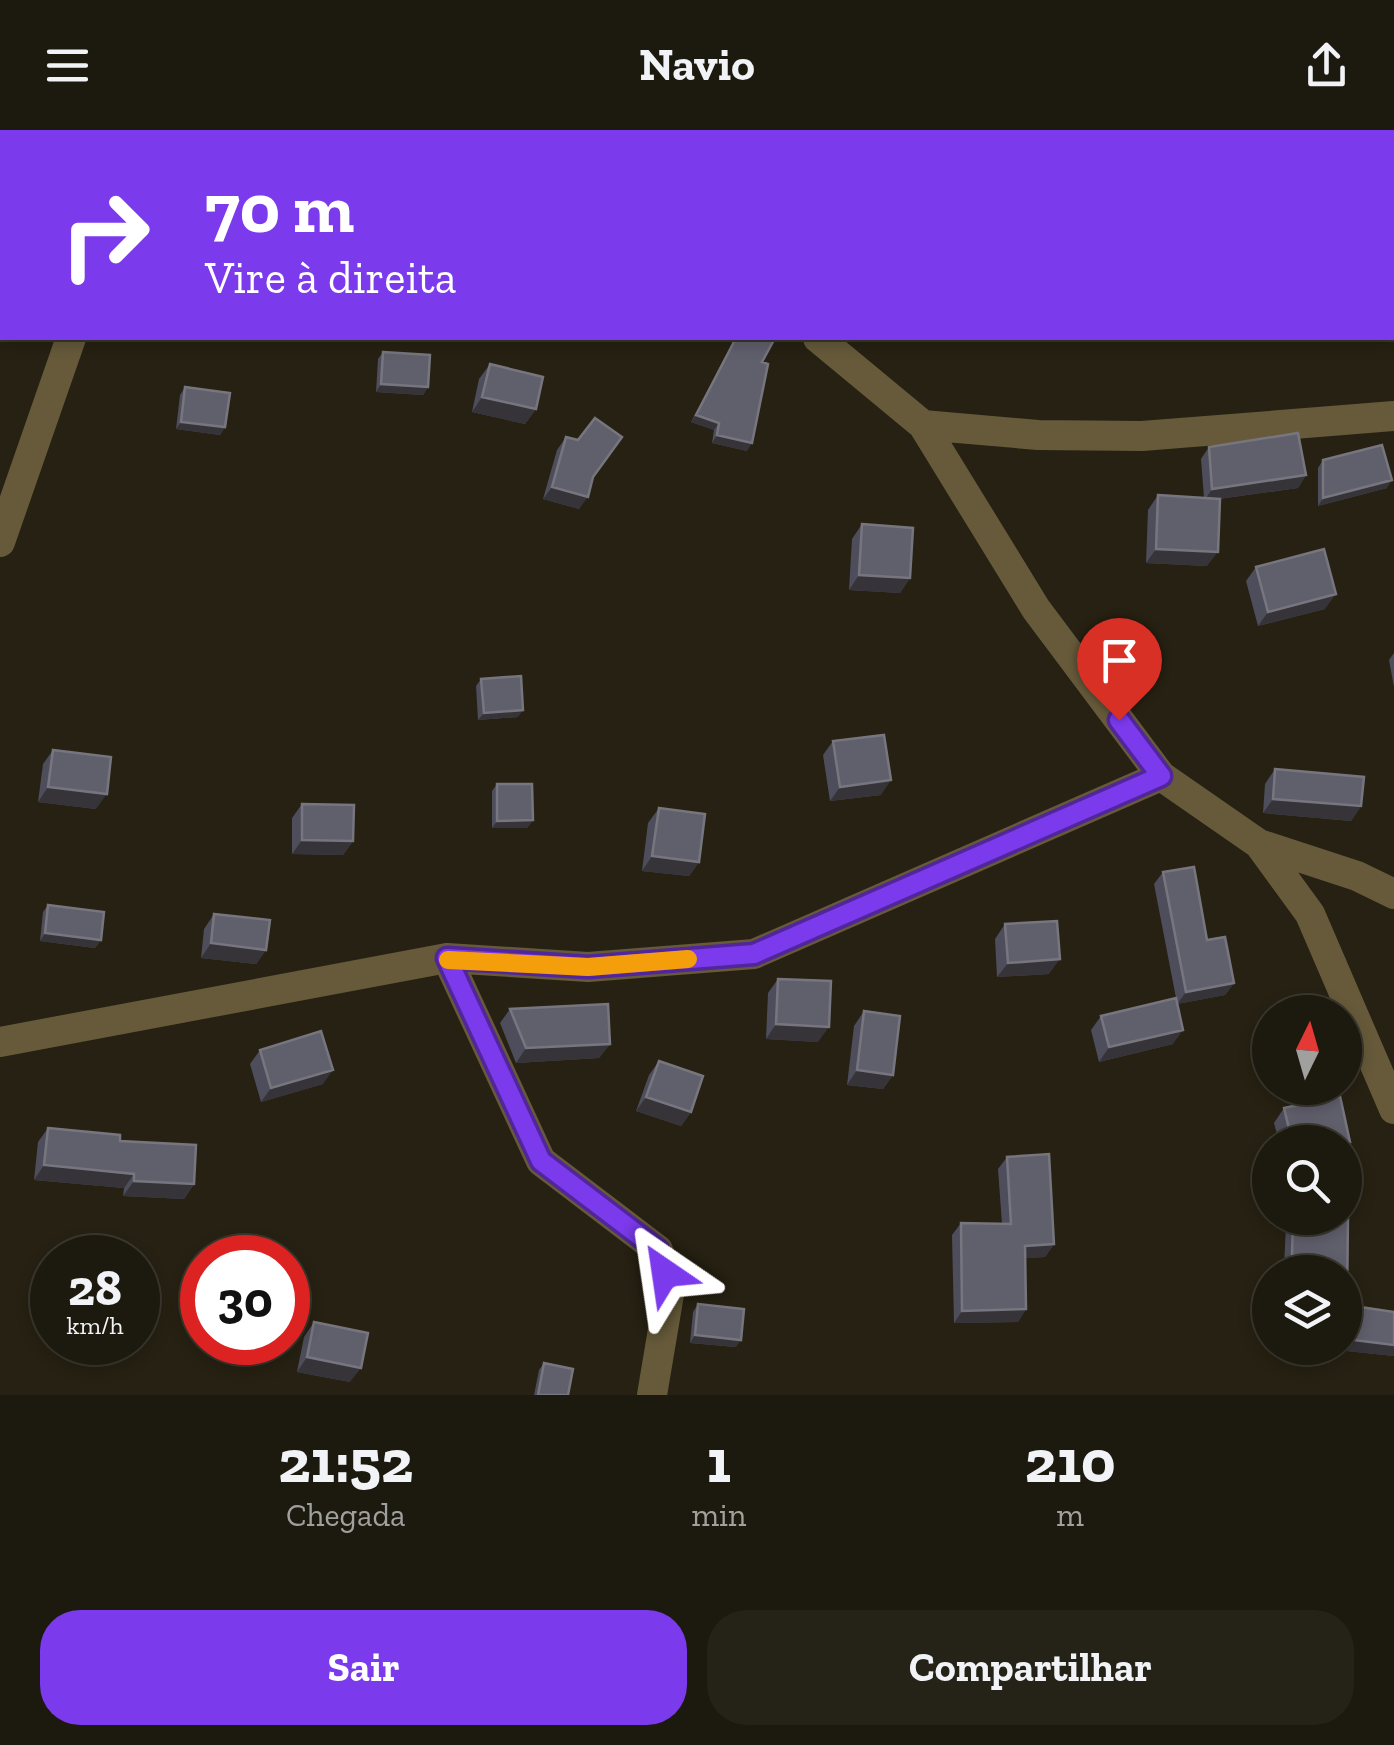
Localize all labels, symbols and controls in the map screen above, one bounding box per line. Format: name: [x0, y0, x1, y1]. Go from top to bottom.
icon: menu: [40, 38, 95, 93]
text: Navio: [639, 38, 755, 92]
icon: share: [1299, 38, 1354, 93]
text: 70 m: [205, 166, 354, 250]
icon: right: [40, 170, 170, 300]
text: Vire à direita: [205, 251, 456, 305]
pin: [1077, 618, 1162, 721]
icon: arrive: [1092, 633, 1147, 688]
north arrow: [1252, 995, 1362, 1105]
map controls: [1252, 995, 1362, 1365]
button: search: [1252, 1125, 1362, 1235]
position arrow: [613, 1221, 717, 1325]
speed limit sign: 30: [180, 1235, 310, 1365]
button: layers: [1252, 1255, 1362, 1365]
text: 28: [68, 1258, 122, 1318]
text: km/h: [66, 1310, 124, 1340]
text: 21:52: [278, 1425, 413, 1497]
text: 1: [707, 1425, 731, 1497]
text: 210: [1025, 1425, 1116, 1497]
text: Chegada: [286, 1496, 406, 1534]
text: min: [691, 1496, 746, 1534]
text: m: [1056, 1496, 1084, 1534]
button: Sair: [40, 1610, 687, 1725]
button: Compartilhar: [707, 1610, 1354, 1725]

